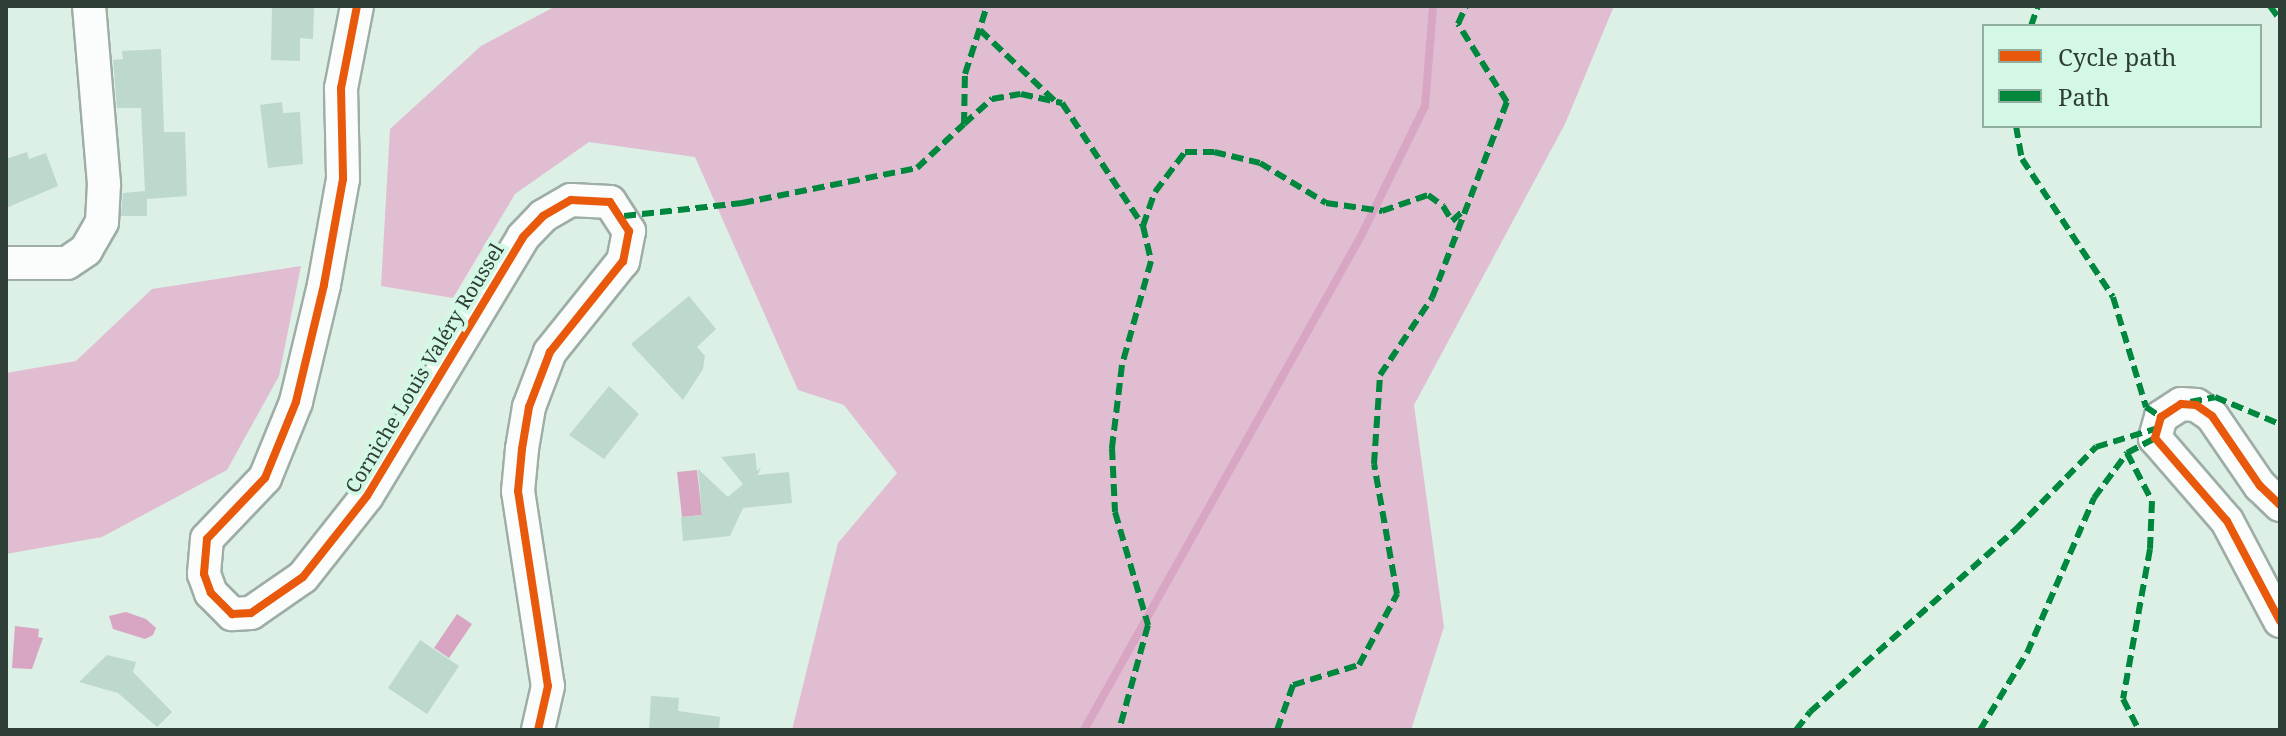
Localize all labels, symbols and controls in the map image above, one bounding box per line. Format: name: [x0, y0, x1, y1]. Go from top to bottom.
legend: [1982, 24, 2262, 128]
text: Cycle path: [2058, 40, 2177, 73]
text: Path: [2058, 80, 2110, 113]
street label: Corniche Louis Valéry Roussel: [340, 239, 508, 497]

